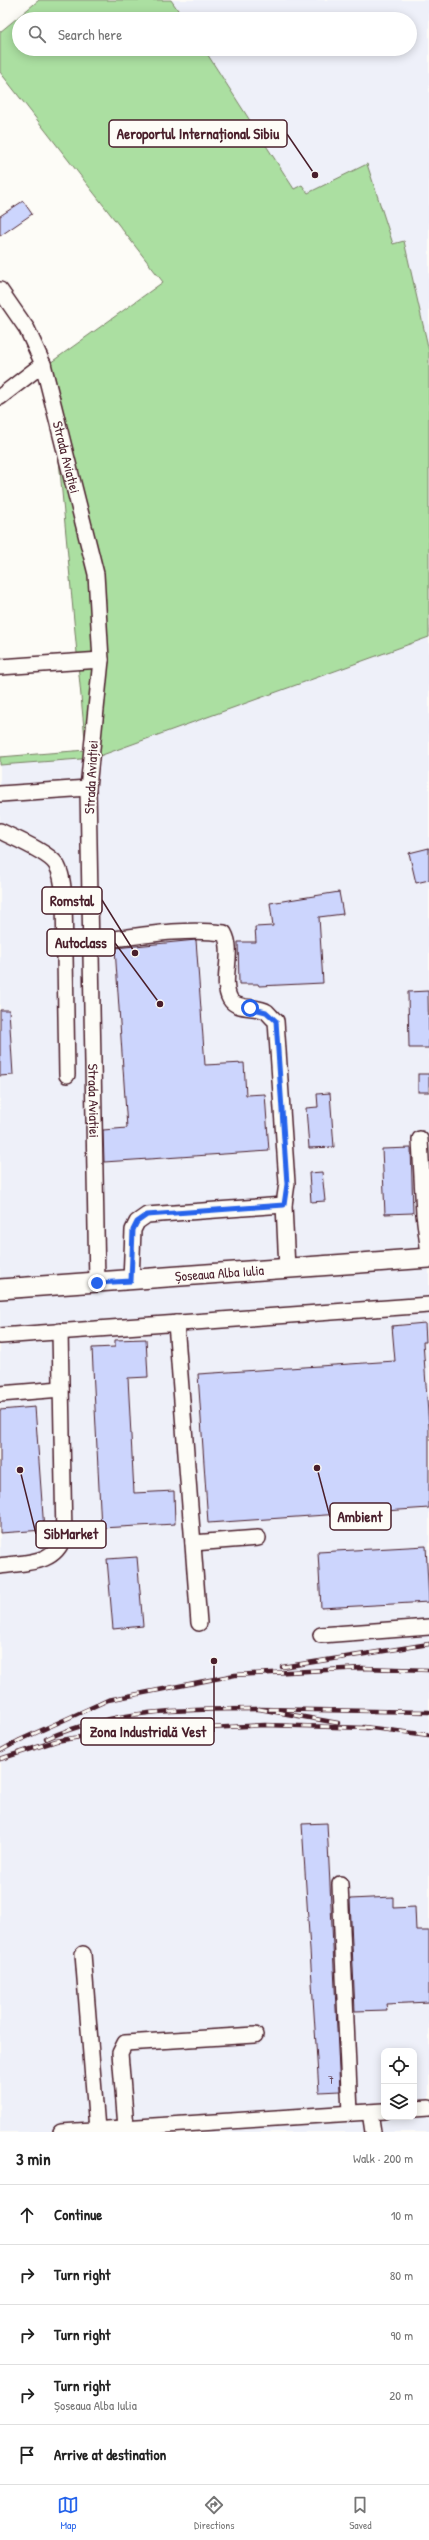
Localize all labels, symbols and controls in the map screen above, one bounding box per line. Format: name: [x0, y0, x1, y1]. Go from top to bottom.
search box: [12, 12, 417, 56]
icon: search: [26, 23, 48, 45]
text: Search here: [58, 24, 122, 45]
callout: Aeroportul Internațional Sibiu: [109, 120, 287, 147]
text: Aeroportul Internațional Sibiu: [117, 123, 280, 145]
street label: Strada Aviației: [49, 419, 85, 495]
street label: Strada Aviației: [79, 740, 102, 814]
callout: Romstal: [42, 887, 102, 914]
text: Romstal: [50, 890, 95, 911]
callout: Autoclass: [47, 929, 115, 956]
text: Autoclass: [55, 932, 107, 953]
route start: [241, 999, 259, 1017]
street label: Strada Aviației: [84, 1063, 104, 1138]
street label: Șoseaua Alba Iulia: [174, 1260, 265, 1285]
route end: [88, 1274, 106, 1292]
callout: Ambient: [330, 1503, 391, 1530]
text: Ambient: [338, 1506, 383, 1527]
callout: SibMarket: [36, 1521, 106, 1548]
text: SibMarket: [44, 1523, 99, 1544]
callout: Zona Industrială Vest: [81, 1718, 214, 1745]
text: Zona Industrială Vest: [90, 1721, 207, 1742]
map controls: [381, 2048, 417, 2120]
button: locate: [381, 2048, 417, 2084]
house number: 7: [328, 2071, 334, 2088]
button: layers: [381, 2084, 417, 2120]
text: 3 min: [16, 2147, 51, 2170]
text: Walk · 200 m: [353, 2149, 413, 2167]
icon: ahead: [16, 2204, 38, 2226]
text: Continue: [54, 2204, 102, 2225]
text: 10 m: [391, 2206, 413, 2224]
icon: right: [16, 2264, 38, 2286]
text: Turn right: [54, 2264, 110, 2285]
text: 80 m: [390, 2266, 413, 2284]
icon: right: [16, 2324, 38, 2346]
text: Turn right: [54, 2324, 110, 2345]
text: 90 m: [391, 2326, 413, 2344]
text: Turn right: [54, 2375, 110, 2396]
icon: right: [16, 2384, 38, 2406]
text: 20 m: [389, 2386, 413, 2404]
text: Șoseaua Alba Iulia: [54, 2396, 137, 2414]
icon: arrive: [16, 2444, 38, 2466]
text: Arrive at destination: [54, 2444, 166, 2465]
tab: Map: [57, 2494, 79, 2532]
tab: Directions: [194, 2494, 235, 2532]
tab: Saved: [349, 2494, 372, 2532]

